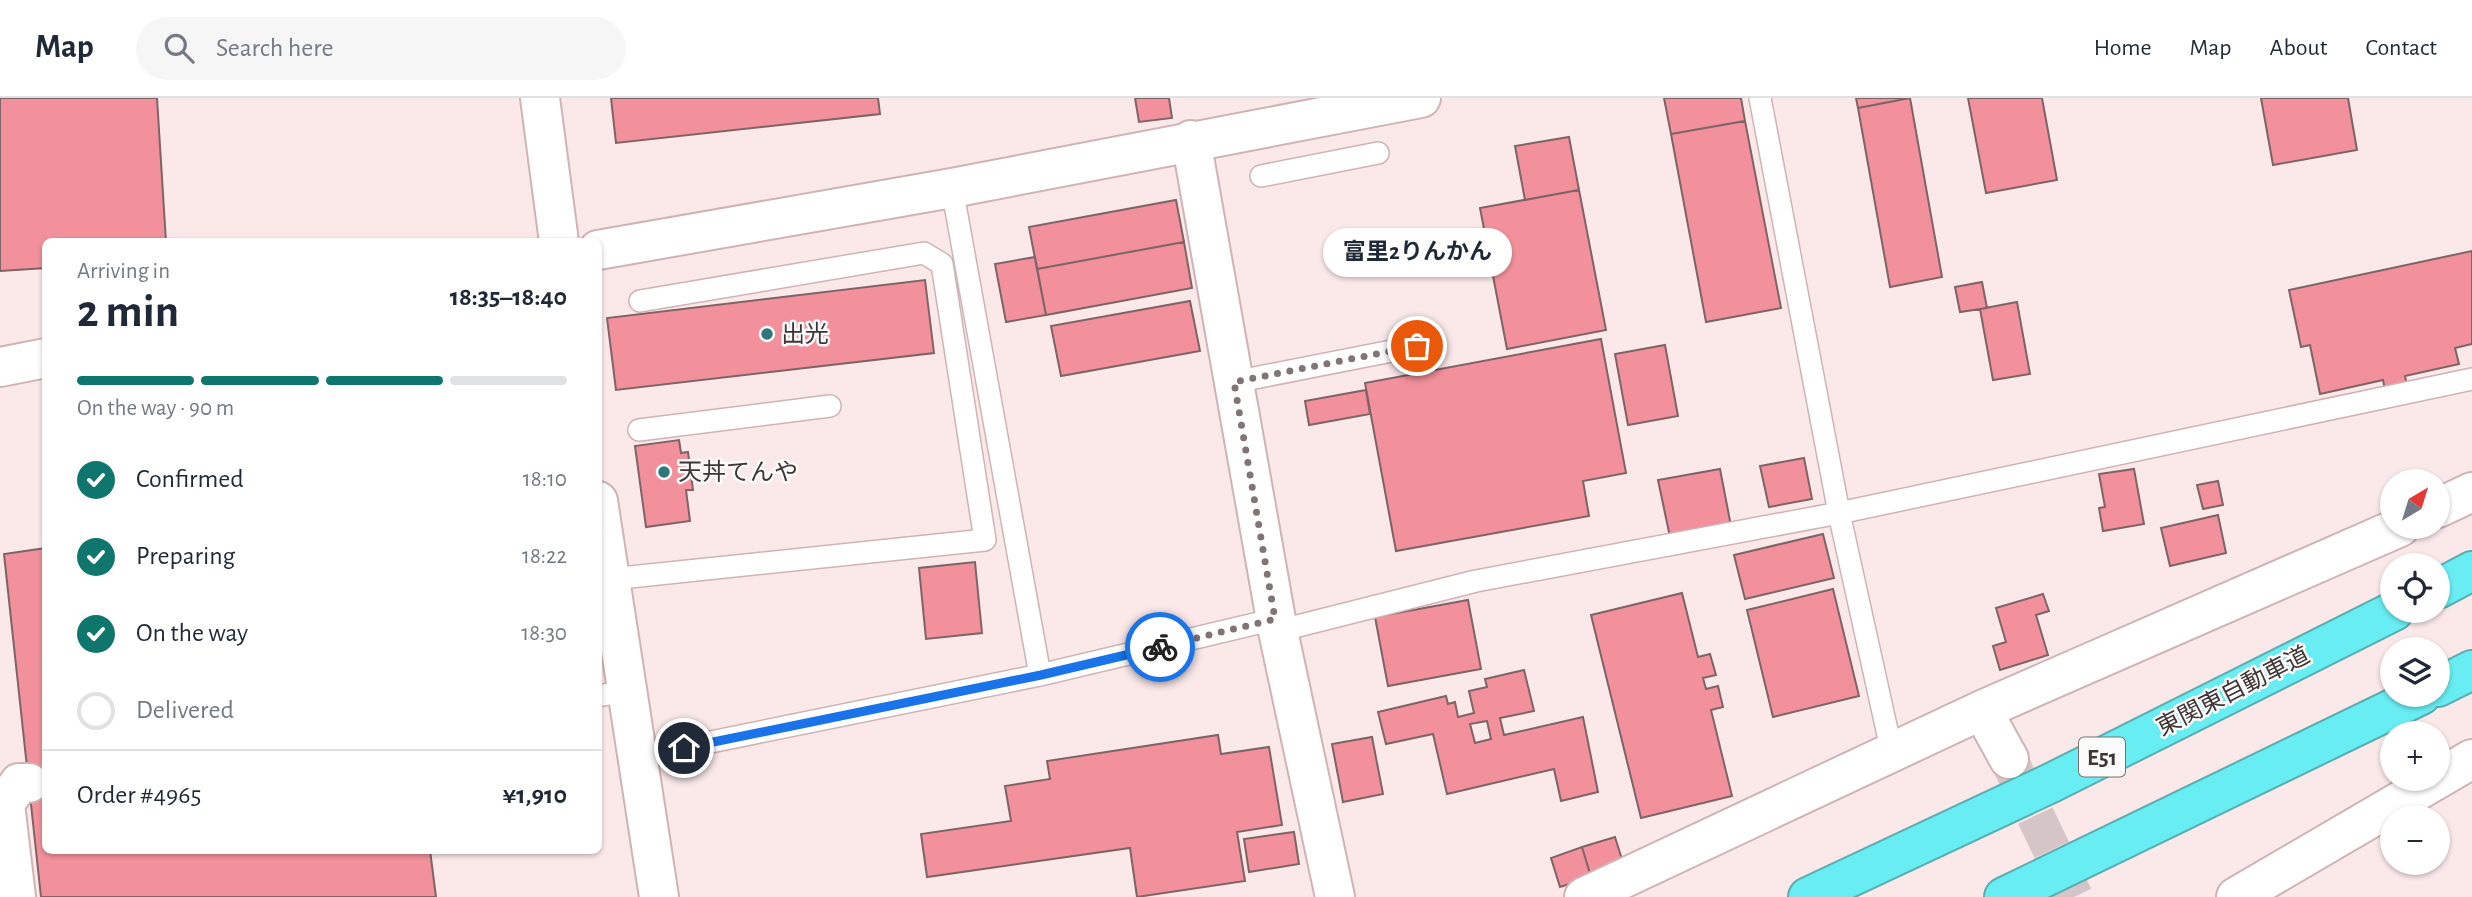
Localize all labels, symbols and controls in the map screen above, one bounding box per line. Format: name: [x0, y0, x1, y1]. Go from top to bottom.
search box: [136, 17, 626, 80]
icon: search: [160, 29, 198, 67]
text: Map: [35, 31, 94, 64]
text: Search here: [216, 35, 334, 61]
text: Home: [2094, 36, 2152, 60]
text: Map: [2190, 36, 2232, 60]
text: About: [2270, 36, 2327, 60]
text: Contact: [2365, 36, 2437, 60]
callout: 富里2りんかん: [1322, 227, 1512, 276]
text: 富里2りんかん: [1343, 241, 1492, 264]
text: Arriving in: [77, 260, 170, 283]
text: 18:35–18:40: [450, 284, 567, 310]
text: 2 min: [77, 289, 179, 335]
pin: [1387, 316, 1447, 376]
place label: 出光: [781, 321, 829, 347]
marker: 出光: [759, 326, 775, 342]
icon: bag: [1398, 327, 1436, 365]
text: On the way · 90 m: [77, 397, 234, 420]
place label: 天丼てんや: [678, 459, 798, 485]
icon: check: [77, 461, 115, 499]
marker: 天丼てんや: [656, 464, 672, 480]
text: Confirmed: [136, 466, 244, 492]
text: 18:10: [523, 468, 567, 491]
north arrow: [2380, 469, 2450, 539]
map controls: [2380, 469, 2450, 875]
icon: check: [77, 538, 115, 576]
text: Preparing: [136, 543, 235, 569]
text: 18:22: [522, 545, 567, 568]
button: locate: [2380, 553, 2450, 623]
courier: [1125, 612, 1195, 682]
icon: check: [77, 615, 115, 653]
text: On the way: [136, 620, 248, 646]
text: 18:30: [521, 622, 567, 645]
icon: bike: [1141, 628, 1179, 666]
button: layers: [2380, 637, 2450, 707]
street label: 東関東自動車道: [2152, 641, 2314, 741]
text: Delivered: [136, 697, 234, 723]
pin: [654, 718, 714, 778]
button: +: [2380, 721, 2450, 791]
icon: home: [665, 729, 703, 767]
road number: E51: [2079, 737, 2125, 776]
text: Order #4965: [77, 782, 201, 808]
text: ¥1,910: [503, 782, 567, 808]
button: −: [2380, 805, 2450, 875]

